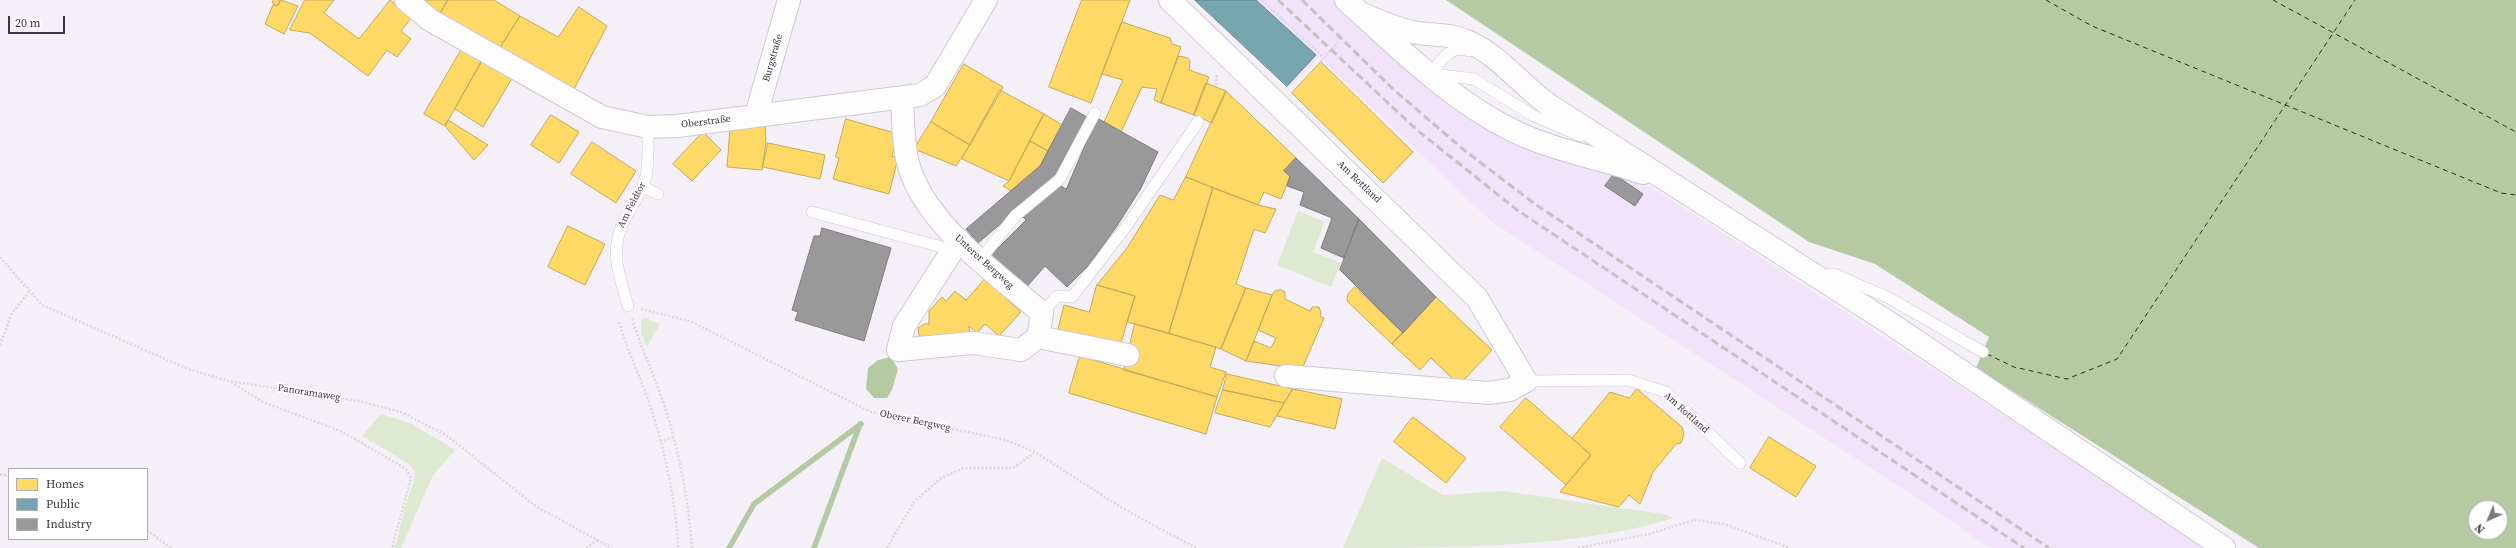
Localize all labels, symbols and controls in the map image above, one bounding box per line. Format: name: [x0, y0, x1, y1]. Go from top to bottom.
scale bar: [10, 8, 67, 34]
text: 20 m: [15, 15, 41, 31]
street label: Burgstraße: [760, 33, 786, 83]
street label: Oberstraße: [681, 113, 731, 131]
street label: Am Rottland: [1335, 158, 1383, 206]
street label: Am Feldtor: [615, 180, 649, 230]
street label: Unterer Bergweg: [952, 232, 1016, 292]
street label: Panoramaweg: [277, 382, 341, 404]
street label: Am Rottland: [1661, 390, 1711, 436]
street label: Oberer Bergweg: [878, 408, 952, 434]
legend: [8, 468, 148, 540]
text: Homes: [46, 476, 84, 492]
text: Public: [46, 496, 80, 512]
north arrow: [2468, 500, 2508, 540]
text: Industry: [46, 516, 92, 532]
text: N: [2472, 520, 2488, 536]

